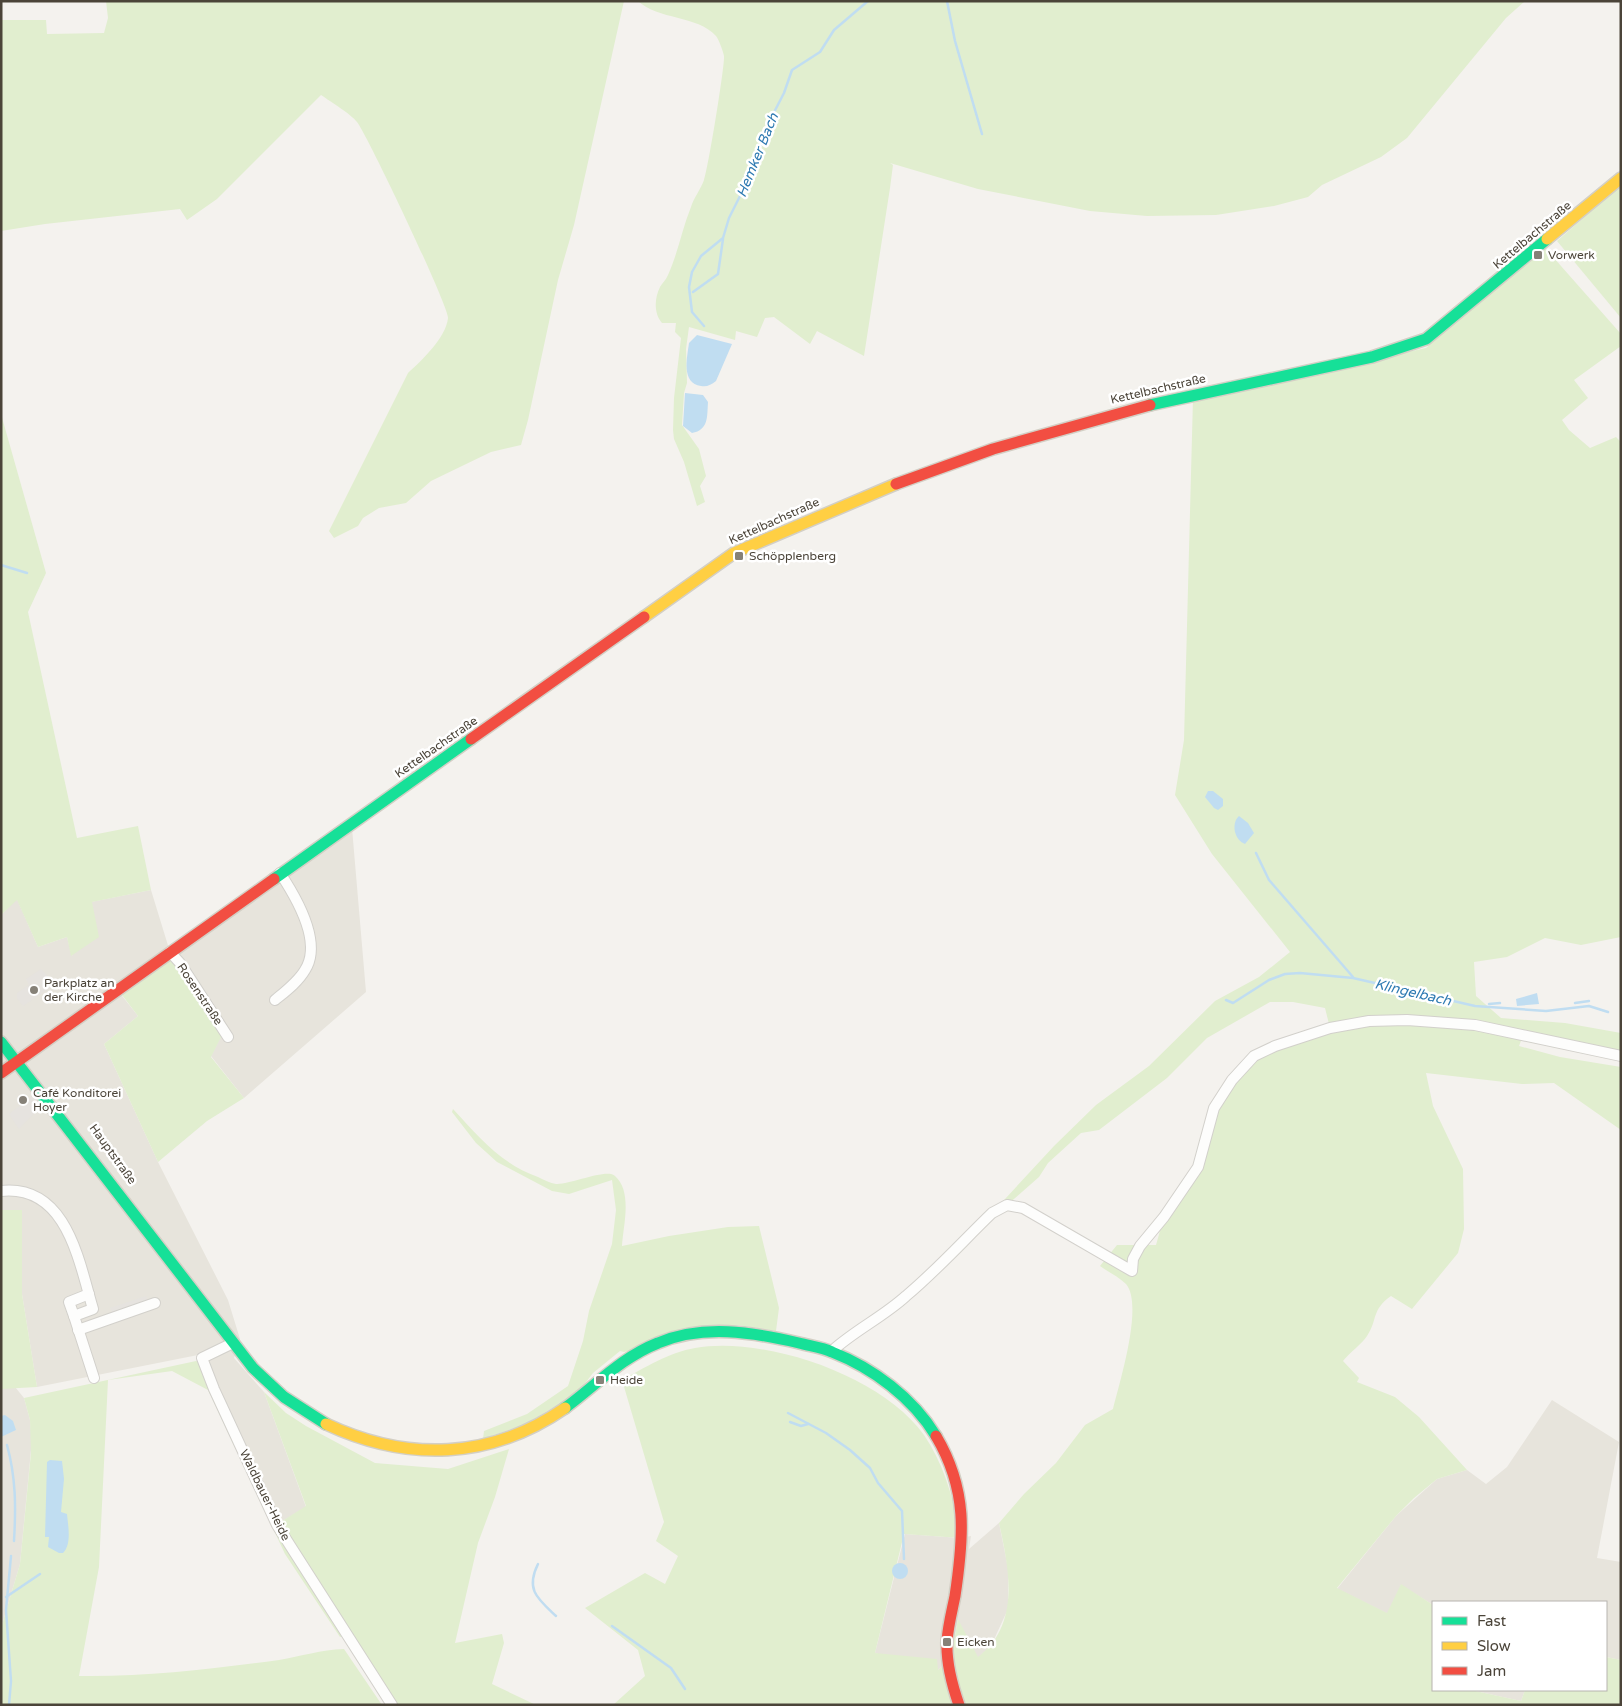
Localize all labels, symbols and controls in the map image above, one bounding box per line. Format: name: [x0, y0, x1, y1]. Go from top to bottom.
water label: Hemker Bach: [733, 110, 782, 200]
street label: Kettelbachstraße: [1490, 198, 1574, 272]
place label: Vorwerk: [1548, 248, 1595, 262]
marker: Vorwerk: [1532, 249, 1544, 261]
street label: Kettelbachstraße: [1109, 371, 1207, 407]
street label: Kettelbachstraße: [727, 495, 822, 547]
place label: Schöpplenberg: [749, 549, 836, 563]
marker: Schöpplenberg: [733, 550, 745, 562]
street label: Kettelbachstraße: [392, 713, 480, 781]
street label: Rosenstraße: [174, 960, 226, 1028]
water label: Klingelbach: [1373, 975, 1453, 1010]
place label: Parkplatz an der Kirche: [44, 976, 115, 1004]
marker: Parkplatz an der Kirche: [28, 984, 40, 996]
place label: Café Konditorei Hoyer: [33, 1086, 121, 1114]
marker: Café Konditorei Hoyer: [17, 1094, 29, 1106]
street label: Hauptstraße: [86, 1121, 140, 1187]
place label: Heide: [610, 1373, 643, 1387]
marker: Heide: [594, 1374, 606, 1386]
street label: Waldbauer-Heide: [237, 1447, 293, 1543]
legend: [1432, 1601, 1607, 1691]
text: Fast: [1477, 1612, 1507, 1630]
place label: Eicken: [957, 1635, 995, 1649]
marker: Eicken: [941, 1636, 953, 1648]
text: Slow: [1477, 1637, 1511, 1655]
text: Jam: [1477, 1662, 1506, 1680]

